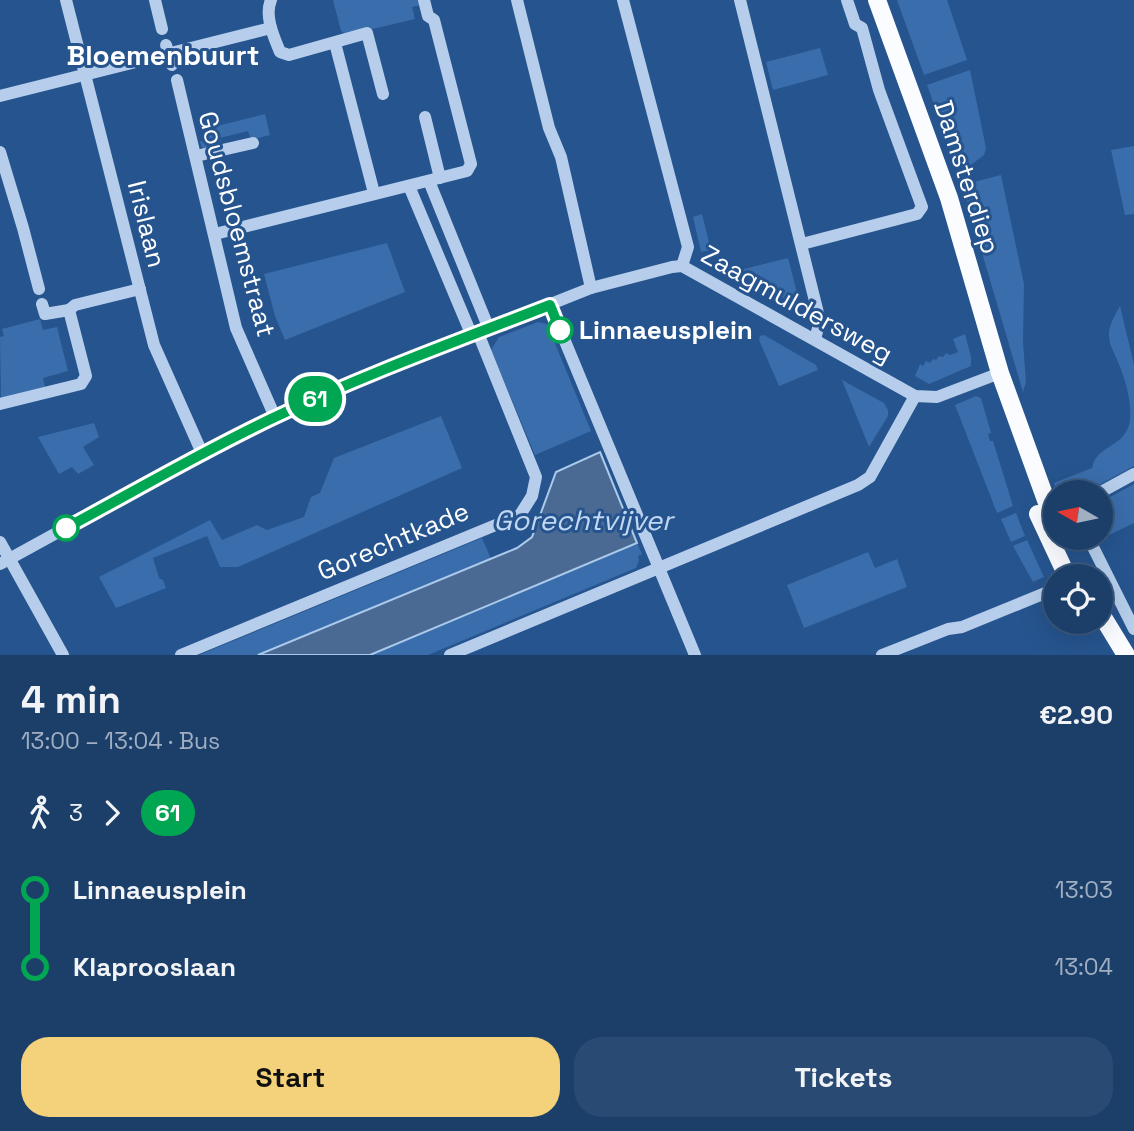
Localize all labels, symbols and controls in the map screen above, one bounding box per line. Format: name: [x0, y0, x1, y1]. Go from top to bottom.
district label: Bloemenbuurt: [67, 37, 259, 73]
street label: Damsterdiep: [926, 96, 1008, 258]
street label: Goudsbloemstraat: [191, 107, 283, 341]
street label: Irislaan: [120, 177, 174, 271]
street label: Zaagmuldersweg: [695, 237, 899, 371]
place label: Linnaeusplein: [579, 313, 753, 347]
marker: Linnaeusplein: [547, 317, 573, 343]
line badge: 61: [284, 376, 346, 422]
text: 61: [302, 383, 328, 414]
north arrow: [1043, 480, 1113, 550]
map controls: [1043, 480, 1113, 634]
street label: Gorechtkade: [312, 494, 474, 588]
water label: Gorechtvijver: [493, 502, 676, 538]
unlabelled marker: [53, 515, 79, 541]
button: locate: [1043, 564, 1113, 634]
text: 4 min: [21, 676, 121, 724]
text: €2.90: [1039, 698, 1113, 732]
text: 13:00 – 13:04 · Bus: [21, 726, 220, 756]
icon: walk: [21, 794, 59, 832]
icon: forward: [93, 794, 131, 832]
text: 61: [155, 797, 181, 828]
text: 3: [69, 798, 83, 828]
text: Linnaeusplein: [73, 873, 247, 907]
text: 13:03: [1055, 875, 1113, 905]
text: Klaprooslaan: [73, 950, 236, 984]
text: 13:04: [1055, 952, 1113, 982]
button: Start: [21, 1037, 560, 1117]
button: Tickets: [574, 1037, 1113, 1117]

